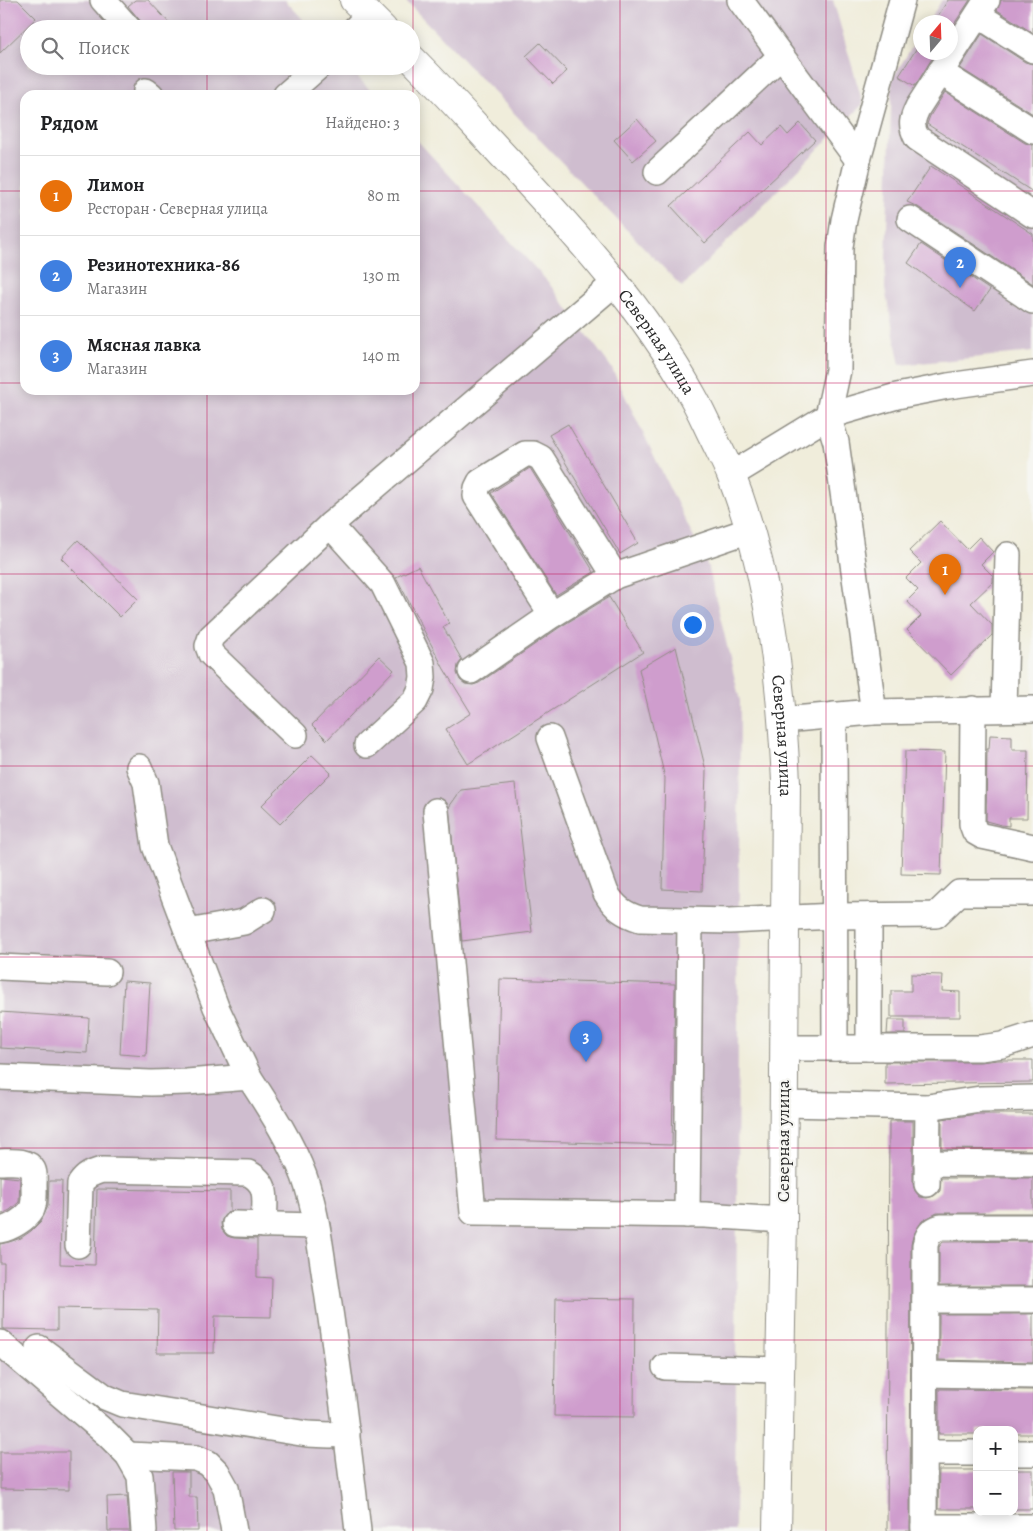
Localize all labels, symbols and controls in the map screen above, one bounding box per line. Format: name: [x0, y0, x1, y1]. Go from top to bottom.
north arrow: [913, 15, 958, 60]
search box: [20, 20, 420, 75]
icon: search: [38, 34, 66, 62]
text: Поиск: [78, 35, 130, 61]
text: Рядом: [40, 109, 98, 137]
text: Найдено: 3: [325, 112, 400, 134]
text: Лимон: [87, 172, 145, 198]
text: 1: [53, 185, 59, 207]
text: 80 m: [367, 185, 400, 207]
text: Ресторан · Северная улица: [87, 198, 268, 220]
pin: 2: [944, 247, 976, 288]
text: Резинотехника-86: [87, 252, 240, 278]
text: 2: [52, 265, 60, 287]
text: 130 m: [363, 265, 400, 287]
text: Магазин: [87, 278, 147, 300]
street label: Северная улица: [613, 284, 701, 399]
text: Мясная лавка: [87, 332, 201, 358]
text: 3: [53, 345, 59, 367]
text: 140 m: [362, 345, 400, 367]
text: Магазин: [87, 358, 147, 380]
pin: 1: [929, 554, 961, 595]
your location: [680, 612, 706, 638]
street label: Северная улица: [766, 674, 798, 798]
pin: 3: [570, 1021, 602, 1062]
street label: Северная улица: [771, 1079, 795, 1202]
map controls: [973, 1426, 1018, 1516]
button: +: [973, 1426, 1018, 1471]
button: −: [973, 1471, 1018, 1516]

